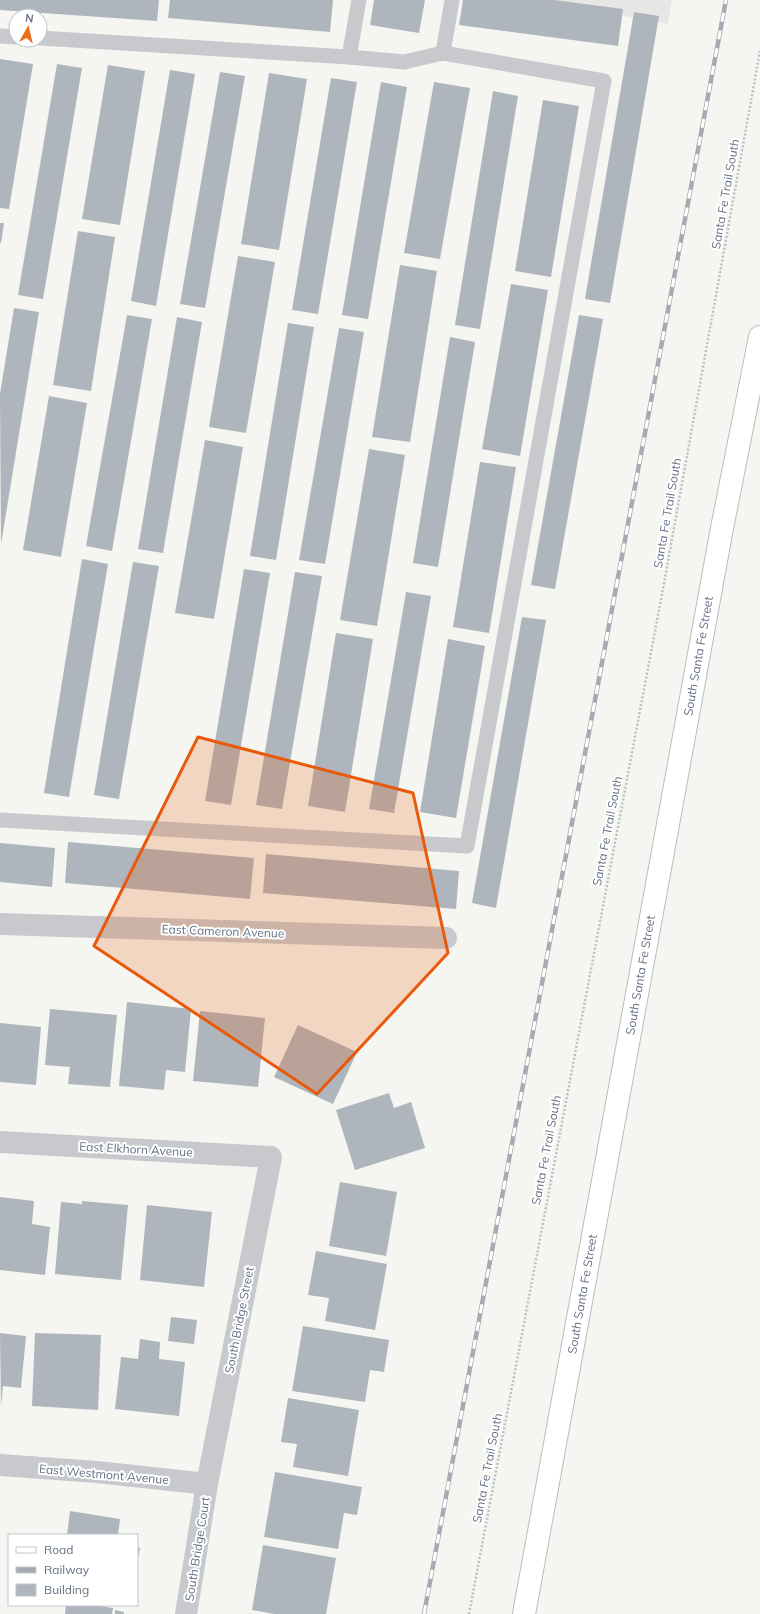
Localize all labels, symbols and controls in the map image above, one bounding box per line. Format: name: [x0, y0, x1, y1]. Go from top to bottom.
north arrow: [8, 8, 48, 48]
text: N: [24, 11, 34, 26]
street label: Santa Fe Trail South: [708, 138, 742, 250]
street label: Santa Fe Trail South: [650, 457, 684, 569]
street label: South Santa Fe Street: [680, 595, 716, 717]
street label: Santa Fe Trail South: [589, 775, 625, 887]
street label: South Santa Fe Street: [622, 914, 658, 1036]
street label: East Cameron Avenue: [161, 921, 285, 941]
street label: Santa Fe Trail South: [528, 1094, 564, 1206]
street label: East Elkhorn Avenue: [79, 1139, 193, 1159]
street label: South Santa Fe Street: [564, 1233, 600, 1355]
street label: South Bridge Street: [221, 1265, 257, 1375]
street label: Santa Fe Trail South: [469, 1412, 505, 1524]
street label: East Westmont Avenue: [38, 1461, 170, 1487]
street label: South Bridge Court: [181, 1496, 213, 1602]
legend: [8, 1534, 138, 1606]
text: Road: [44, 1542, 73, 1557]
text: Railway: [44, 1562, 90, 1577]
text: Building: [44, 1582, 89, 1597]

